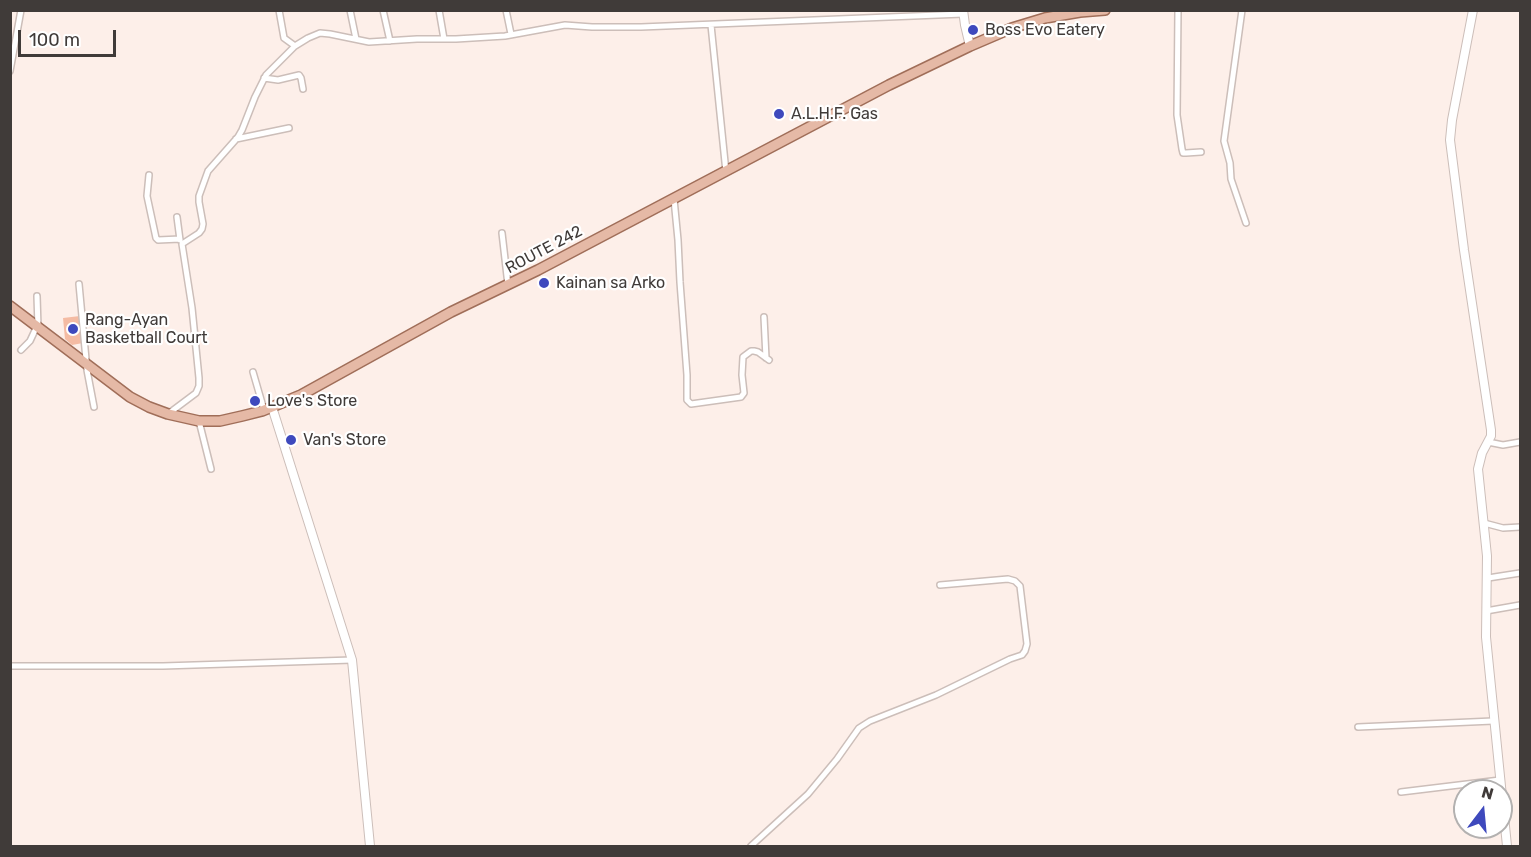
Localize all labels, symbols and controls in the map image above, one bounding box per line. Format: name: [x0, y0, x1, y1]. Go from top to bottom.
scale bar: [21, 18, 118, 56]
place label: Boss Evo Eatery: [985, 20, 1105, 40]
marker: Boss Evo Eatery: [966, 23, 980, 37]
text: 100 m: [29, 29, 80, 51]
place label: A.L.H.F. Gas: [791, 104, 878, 124]
marker: A.L.H.F. Gas: [772, 107, 786, 121]
street label: ROUTE 242: [502, 222, 586, 278]
place label: Kainan sa Arko: [556, 273, 665, 293]
marker: Kainan sa Arko: [537, 276, 551, 290]
place label: Rang-Ayan Basketball Court: [85, 310, 208, 348]
marker: Rang-Ayan Basketball Court: [66, 322, 80, 336]
place label: Love's Store: [267, 391, 357, 411]
marker: Love's Store: [248, 394, 262, 408]
place label: Van's Store: [303, 430, 386, 450]
marker: Van's Store: [284, 433, 298, 447]
north arrow: [1453, 779, 1513, 839]
text: N: [1479, 782, 1496, 804]

